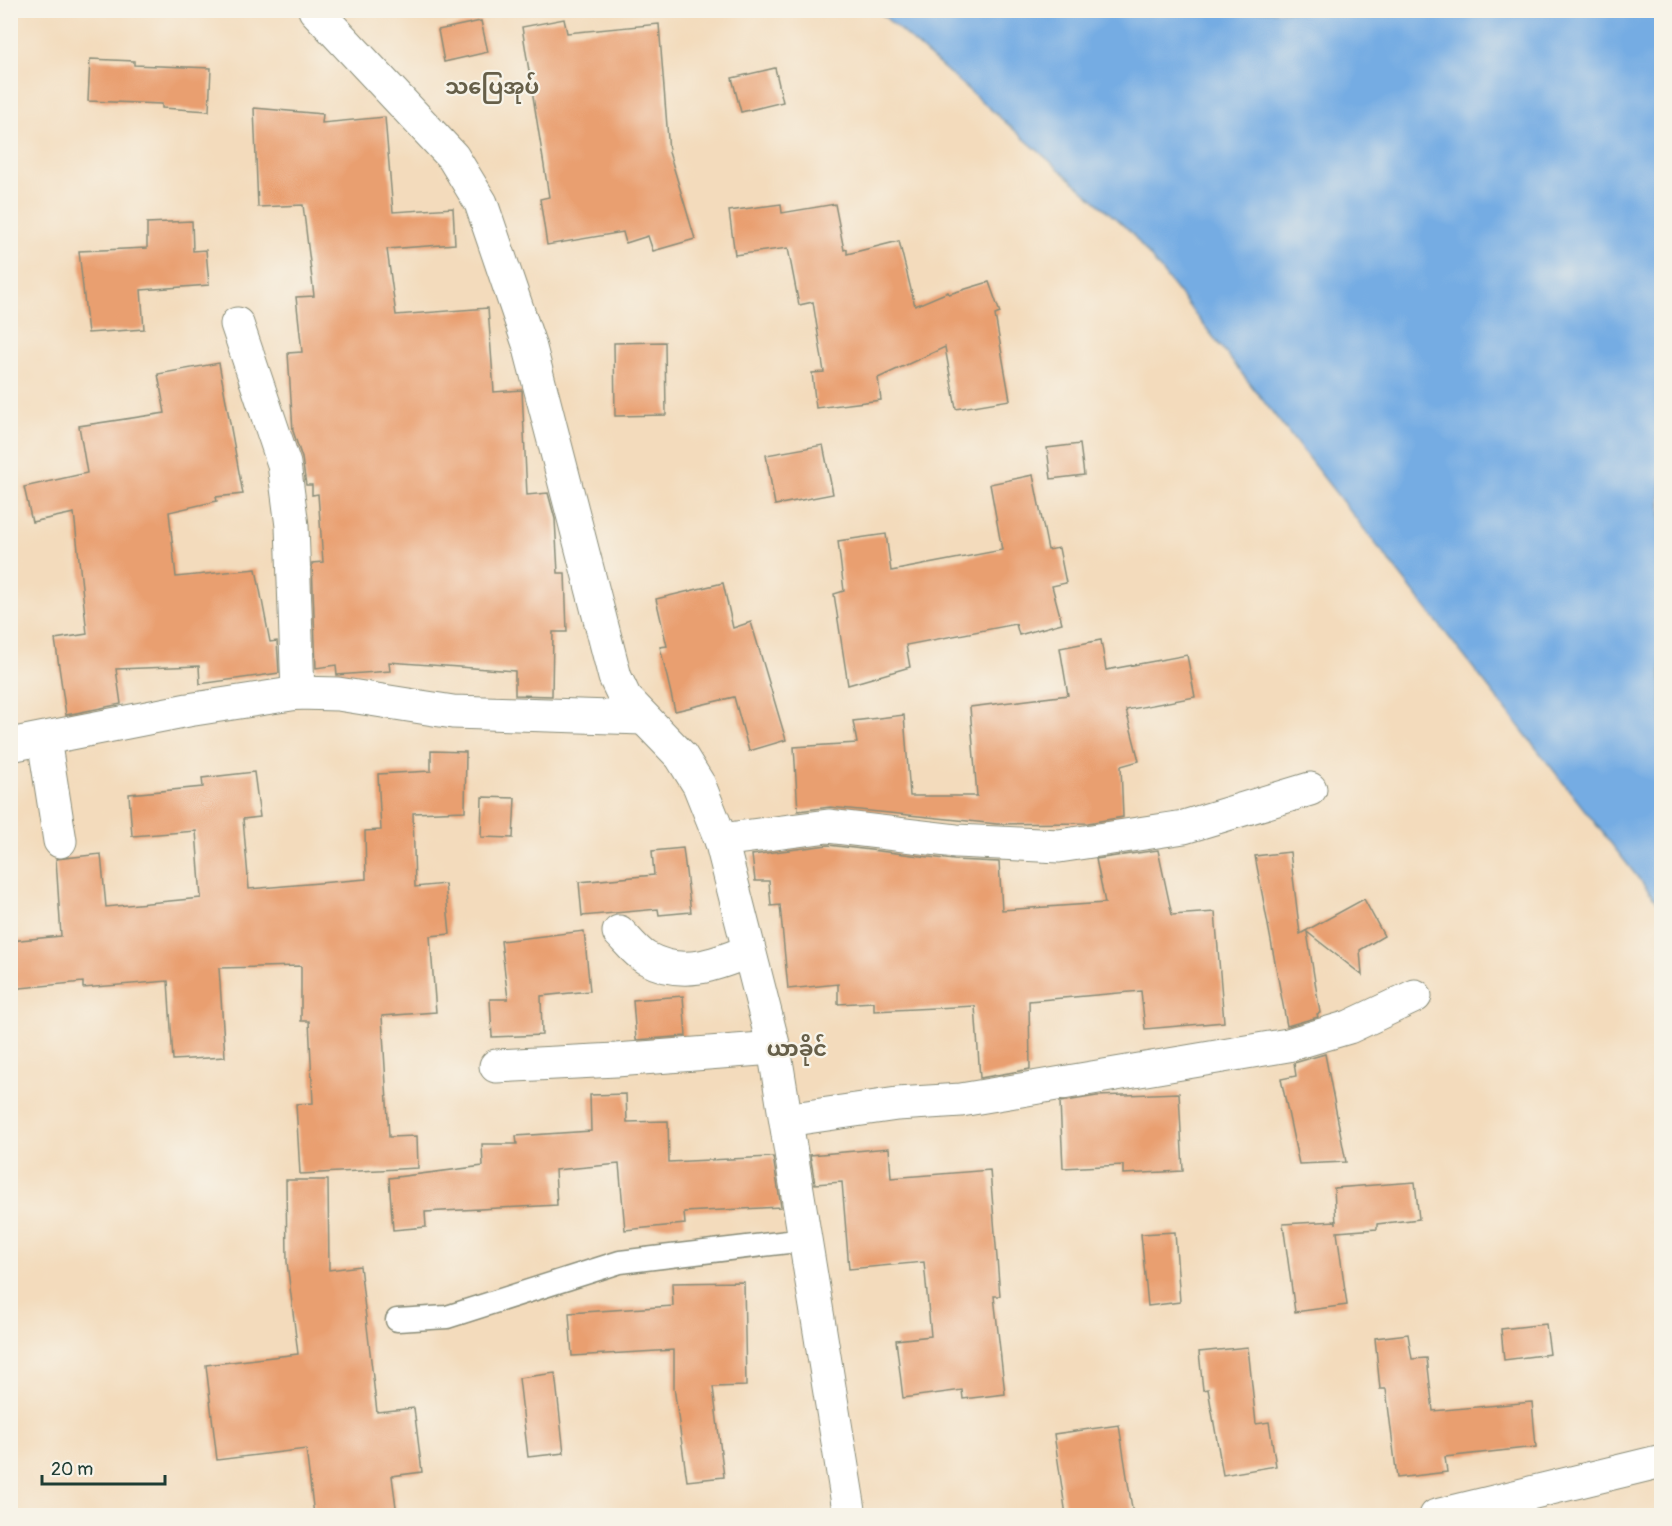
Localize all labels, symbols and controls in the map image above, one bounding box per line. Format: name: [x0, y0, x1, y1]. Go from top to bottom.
district label: သပြေအုပ်: [445, 71, 539, 104]
district label: ယာခိုင်: [767, 1033, 827, 1066]
scale bar: [42, 1448, 165, 1486]
text: 20 m: [51, 1458, 93, 1481]

